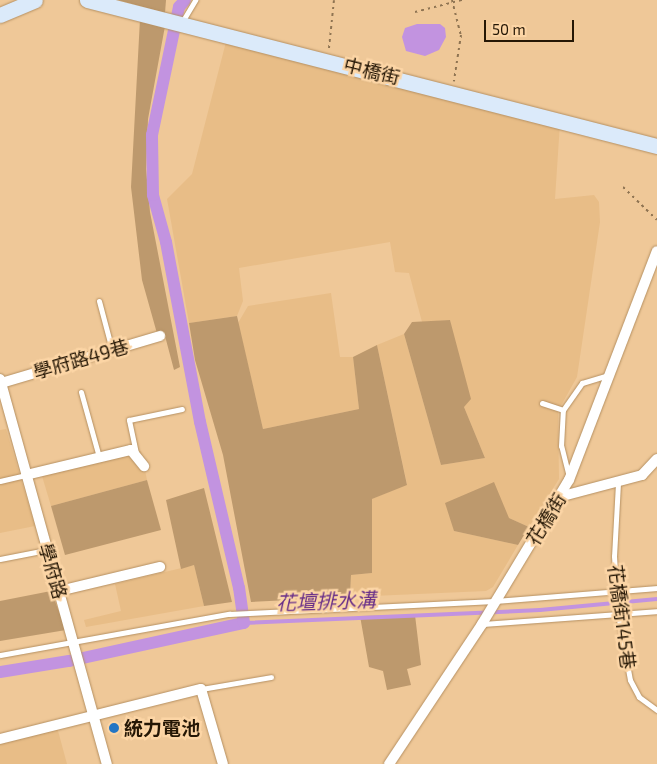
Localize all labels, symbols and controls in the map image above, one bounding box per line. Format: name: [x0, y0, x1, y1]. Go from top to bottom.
scale bar: [487, 10, 577, 42]
text: 50 m: [492, 20, 526, 38]
street label: 中橋街: [342, 53, 402, 89]
street label: 學府路49巷: [30, 334, 132, 384]
street label: 花橋街: [521, 489, 571, 549]
street label: 學府路: [34, 540, 72, 602]
street label: 花橋街145巷: [604, 563, 640, 671]
water label: 花壇排水溝: [276, 587, 376, 615]
place label: 統力電池: [124, 717, 200, 739]
marker: 統力電池: [108, 722, 120, 734]

